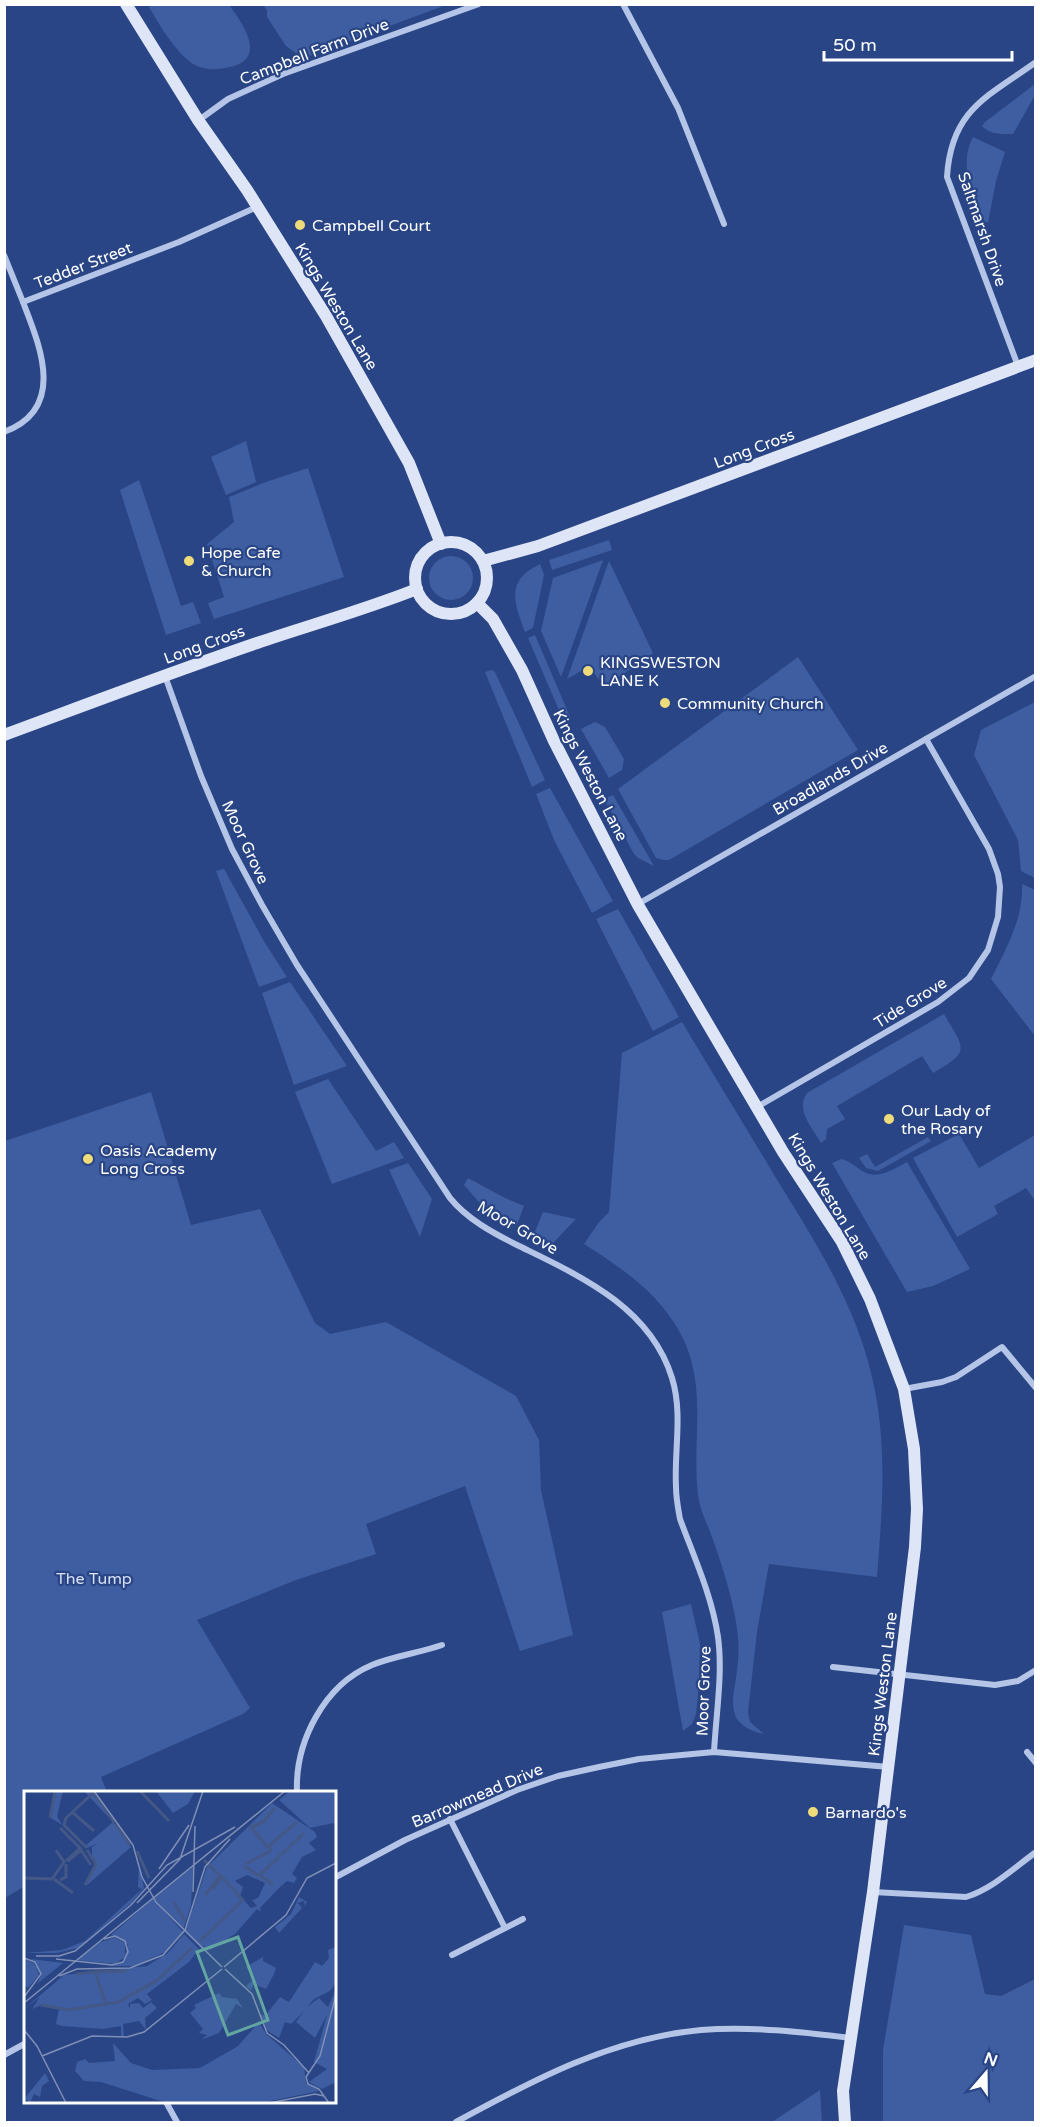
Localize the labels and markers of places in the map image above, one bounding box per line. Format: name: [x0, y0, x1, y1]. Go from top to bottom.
place label: Campbell Court: [312, 216, 431, 236]
marker: Campbell Court: [293, 218, 307, 232]
place label: Hope Cafe & Church: [201, 543, 281, 581]
marker: Hope Cafe & Church: [182, 554, 196, 568]
place label: KINGSWESTON LANE K: [600, 653, 721, 691]
marker: KINGSWESTON LANE K: [581, 664, 595, 678]
place label: Community Church: [677, 694, 824, 714]
marker: Community Church: [658, 696, 672, 710]
place label: Our Lady of the Rosary: [901, 1101, 992, 1139]
marker: Our Lady of the Rosary: [882, 1112, 896, 1126]
place label: Oasis Academy Long Cross: [100, 1141, 217, 1179]
marker: Oasis Academy Long Cross: [81, 1152, 95, 1166]
place label: Barnardo's: [825, 1803, 907, 1823]
marker: Barnardo's: [806, 1805, 820, 1819]

